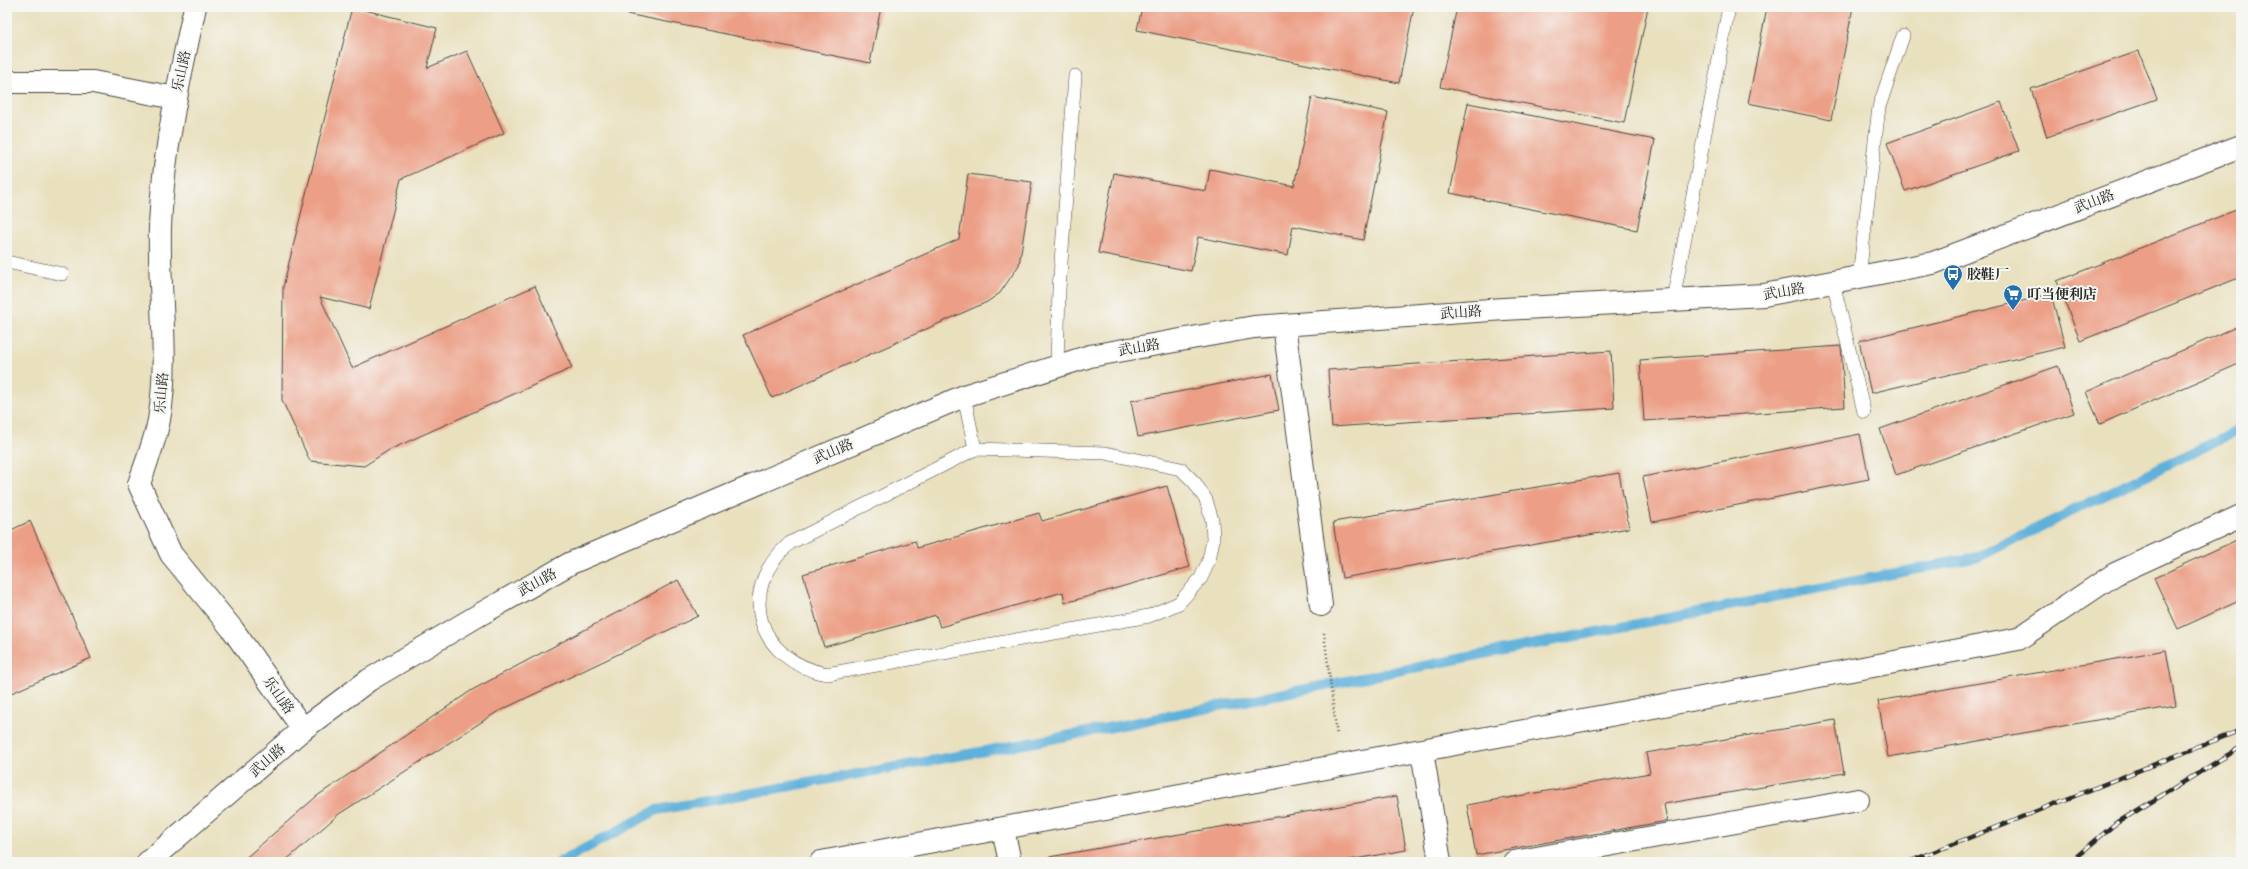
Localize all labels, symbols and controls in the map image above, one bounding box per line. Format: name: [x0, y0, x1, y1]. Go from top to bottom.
street label: 乐山路: [169, 49, 195, 94]
street label: 武山路: [2072, 186, 2117, 218]
bus stop icon: 胶鞋厂: [1942, 263, 1964, 291]
place label: 胶鞋厂: [1967, 266, 2009, 284]
street label: 武山路: [1762, 279, 1806, 304]
supermarket icon: 叮当便利店: [2002, 283, 2024, 311]
place label: 叮当便利店: [2027, 286, 2097, 304]
street label: 武山路: [1439, 303, 1483, 323]
street label: 武山路: [1117, 335, 1161, 360]
street label: 乐山路: [151, 371, 173, 415]
street label: 武山路: [811, 435, 856, 468]
street label: 武山路: [515, 565, 560, 601]
street label: 乐山路: [259, 673, 298, 718]
street label: 武山路: [246, 740, 289, 781]

